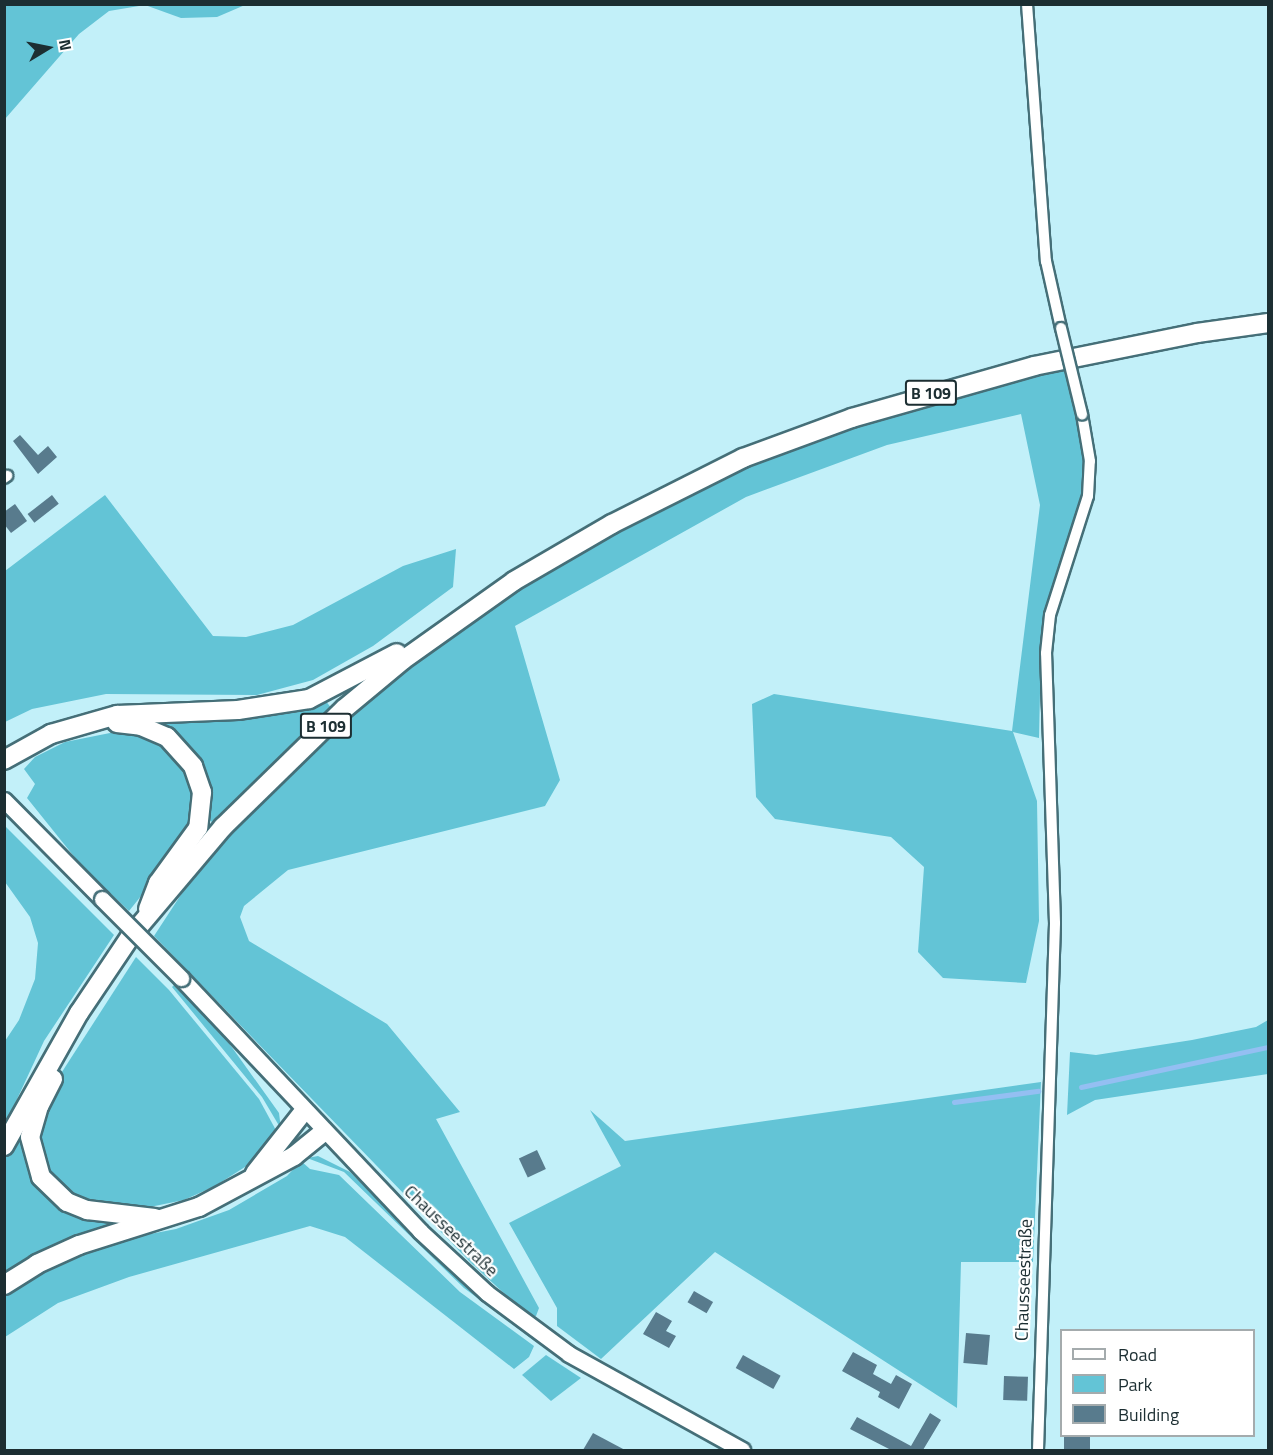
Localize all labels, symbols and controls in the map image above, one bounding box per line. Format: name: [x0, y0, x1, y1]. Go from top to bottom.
north arrow: [18, 18, 78, 78]
text: N: [53, 37, 79, 52]
road number: B 109: [904, 380, 958, 406]
road number: B 109: [299, 713, 353, 739]
street label: Chausseestraße: [400, 1181, 502, 1281]
street label: Chausseestraße: [1011, 1219, 1037, 1341]
legend: [1060, 1329, 1255, 1437]
text: Road: [1118, 1341, 1157, 1368]
text: Park: [1118, 1371, 1152, 1398]
text: Building: [1118, 1401, 1179, 1428]

